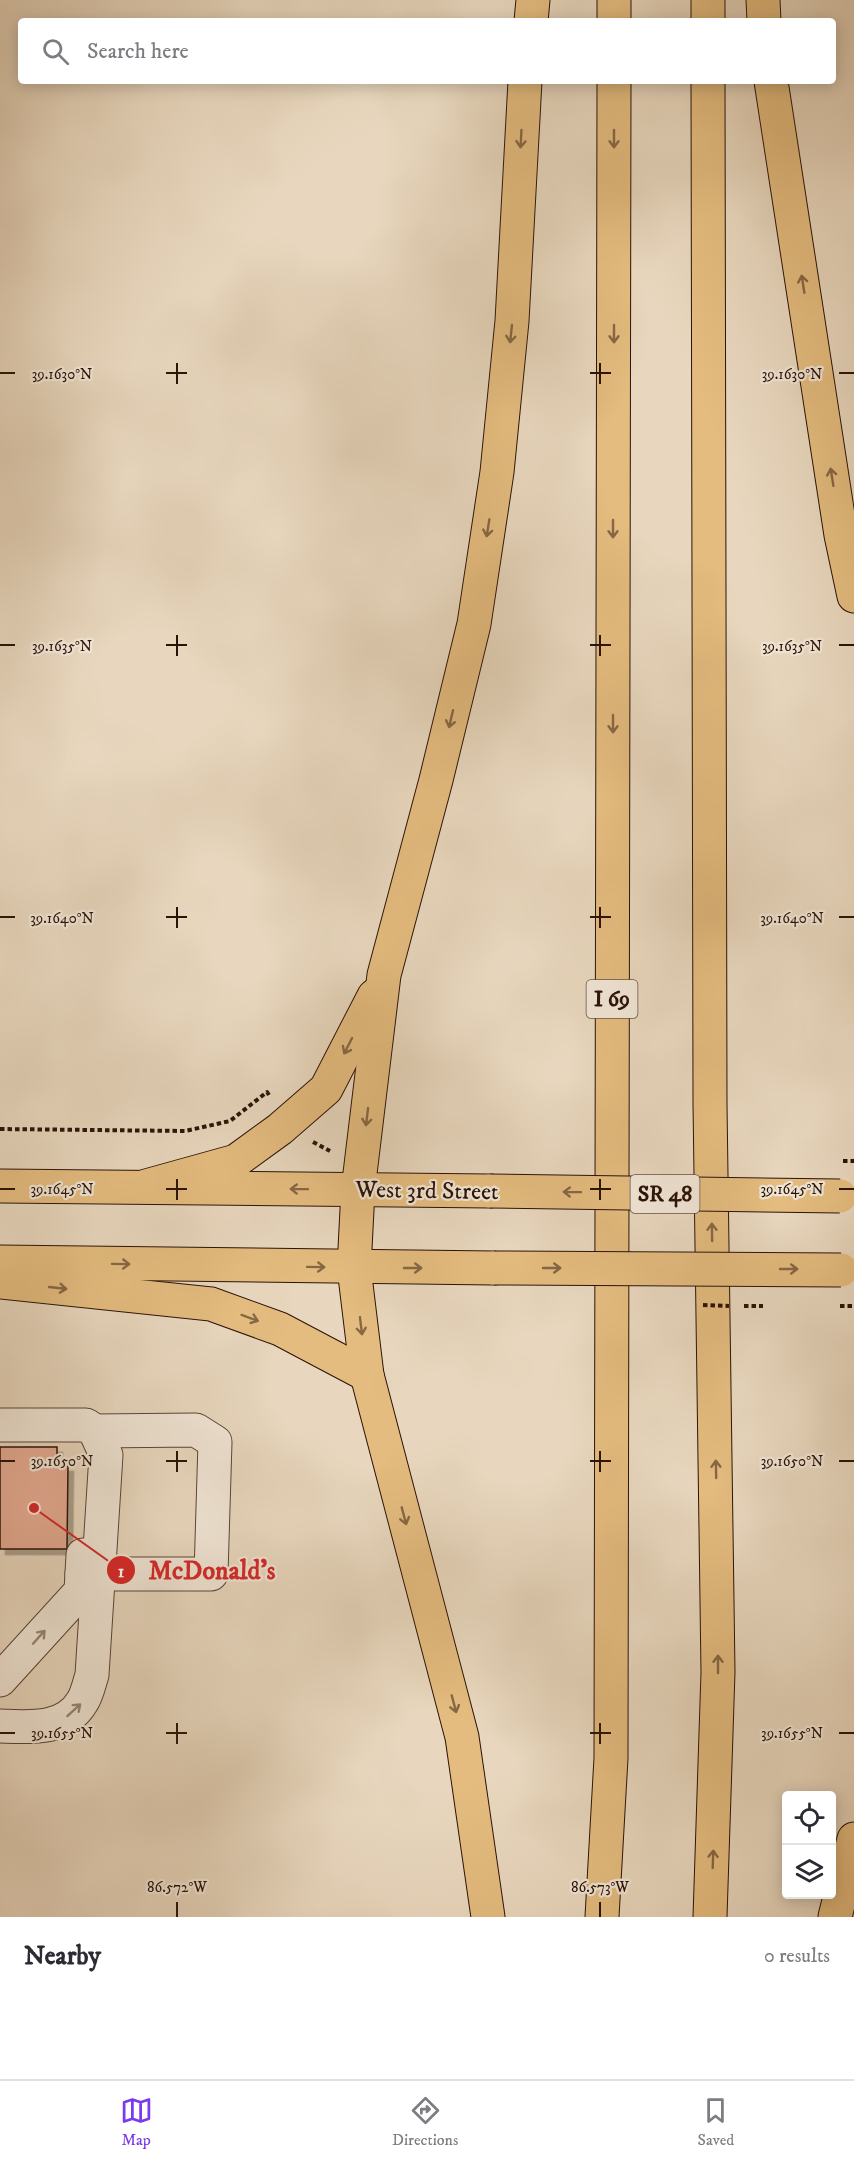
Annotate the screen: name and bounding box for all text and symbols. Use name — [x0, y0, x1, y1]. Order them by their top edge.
search box — [18, 18, 836, 84]
icon: search — [39, 35, 72, 68]
text: Search here — [87, 38, 189, 65]
one-way arrow — [515, 129, 526, 149]
one-way arrow — [608, 129, 620, 149]
one-way arrow — [797, 275, 808, 294]
one-way arrow — [505, 324, 516, 344]
one-way arrow — [608, 324, 619, 344]
text: 39.1630°N — [32, 365, 92, 384]
text: 39.1630°N — [762, 365, 822, 384]
one-way arrow — [826, 467, 837, 487]
one-way arrow — [483, 517, 494, 537]
one-way arrow — [607, 519, 619, 539]
text: 39.1635°N — [32, 637, 92, 656]
text: 39.1635°N — [762, 637, 822, 656]
one-way arrow — [445, 709, 456, 728]
one-way arrow — [607, 714, 619, 734]
text: 39.1640°N — [30, 909, 94, 928]
text: 39.1640°N — [760, 909, 824, 928]
road number: I 69 — [586, 980, 638, 1018]
one-way arrow — [342, 1037, 354, 1054]
one-way arrow — [361, 1106, 372, 1126]
street label: West 3rd Street — [354, 1175, 499, 1207]
road number: SR 48 — [630, 1175, 700, 1213]
text: 39.1645°N — [31, 1180, 94, 1199]
text: 39.1645°N — [761, 1180, 824, 1199]
one-way arrow — [290, 1183, 310, 1195]
one-way arrow — [562, 1187, 582, 1198]
one-way arrow — [706, 1222, 718, 1242]
one-way arrow — [111, 1258, 131, 1270]
one-way arrow — [306, 1261, 326, 1273]
one-way arrow — [402, 1262, 422, 1274]
one-way arrow — [542, 1262, 562, 1274]
one-way arrow — [779, 1264, 799, 1275]
one-way arrow — [48, 1283, 68, 1294]
one-way arrow — [240, 1313, 259, 1324]
one-way arrow — [356, 1315, 367, 1335]
text: 39.1650°N — [31, 1452, 93, 1471]
text: 39.1650°N — [761, 1452, 823, 1471]
one-way arrow — [710, 1459, 721, 1479]
one-way arrow — [399, 1506, 410, 1525]
callout: McDonald's — [106, 1548, 287, 1592]
text: McDonald's — [149, 1555, 276, 1588]
text: 1 — [118, 1561, 125, 1583]
one-way arrow — [32, 1630, 46, 1645]
one-way arrow — [712, 1654, 724, 1674]
one-way arrow — [448, 1694, 460, 1713]
one-way arrow — [67, 1703, 82, 1717]
text: 39.1655°N — [31, 1724, 93, 1743]
text: 39.1655°N — [761, 1724, 823, 1743]
map controls — [782, 1791, 836, 1899]
button: locate — [782, 1791, 836, 1845]
button: layers — [782, 1845, 836, 1899]
one-way arrow — [707, 1849, 718, 1869]
text: 86.572°W — [147, 1878, 207, 1897]
text: 86.573°W — [571, 1878, 629, 1897]
text: Nearby — [24, 1940, 101, 1973]
text: 0 results — [764, 1944, 830, 1969]
tab: Map — [120, 2094, 153, 2150]
tab: Directions — [392, 2094, 458, 2150]
tab: Saved — [698, 2094, 734, 2150]

